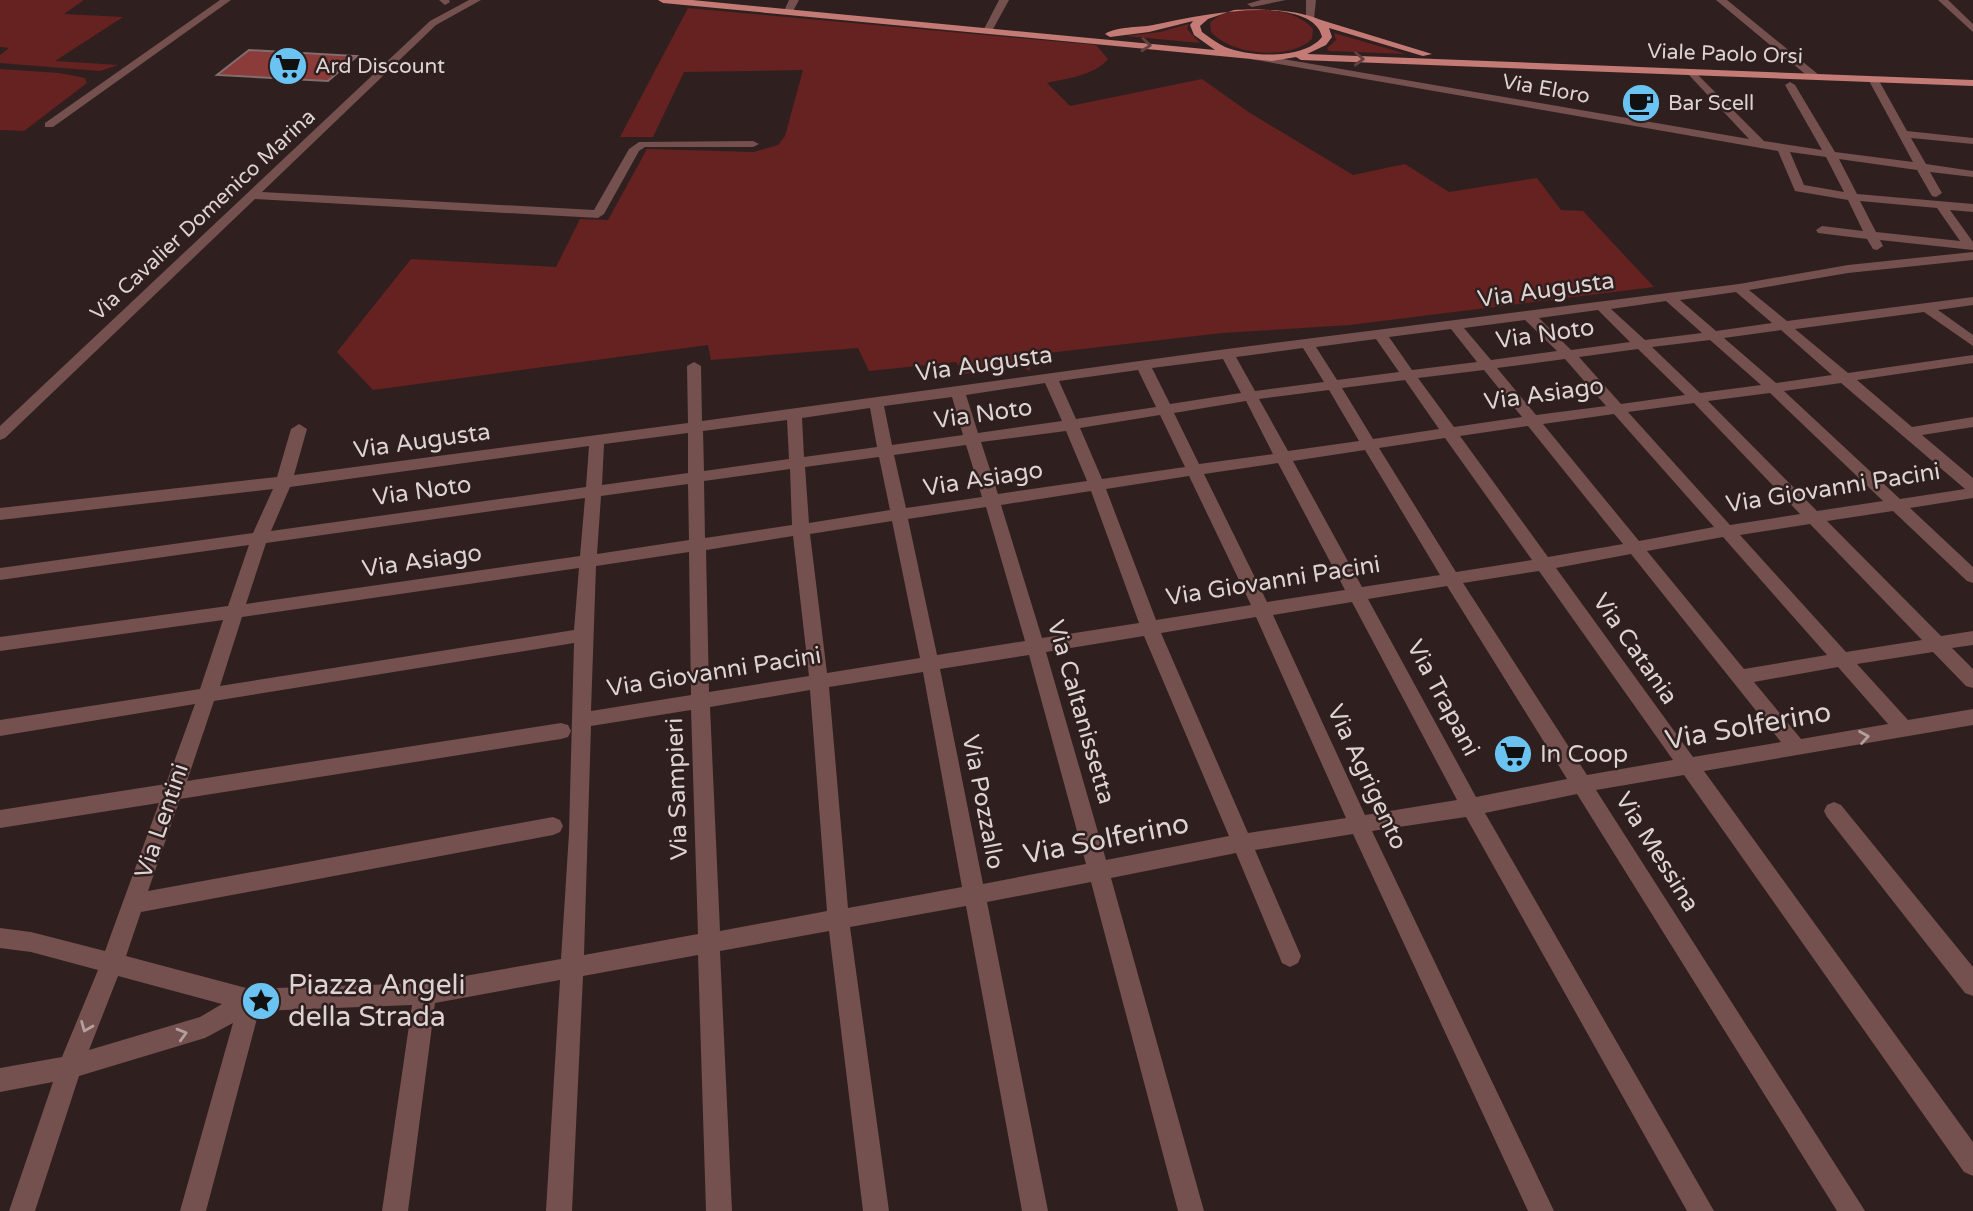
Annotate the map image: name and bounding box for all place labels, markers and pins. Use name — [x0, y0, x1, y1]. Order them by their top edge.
supermarket icon: Ard Discount — [267, 45, 309, 87]
place label: Ard Discount — [315, 54, 445, 79]
cafe icon: Bar Scell — [1620, 82, 1662, 124]
place label: Bar Scell — [1668, 91, 1754, 116]
supermarket icon: In Coop — [1492, 733, 1534, 775]
place label: In Coop — [1540, 740, 1628, 769]
place label: Piazza Angeli della Strada — [288, 968, 465, 1034]
place icon: Piazza Angeli della Strada — [240, 980, 282, 1022]

